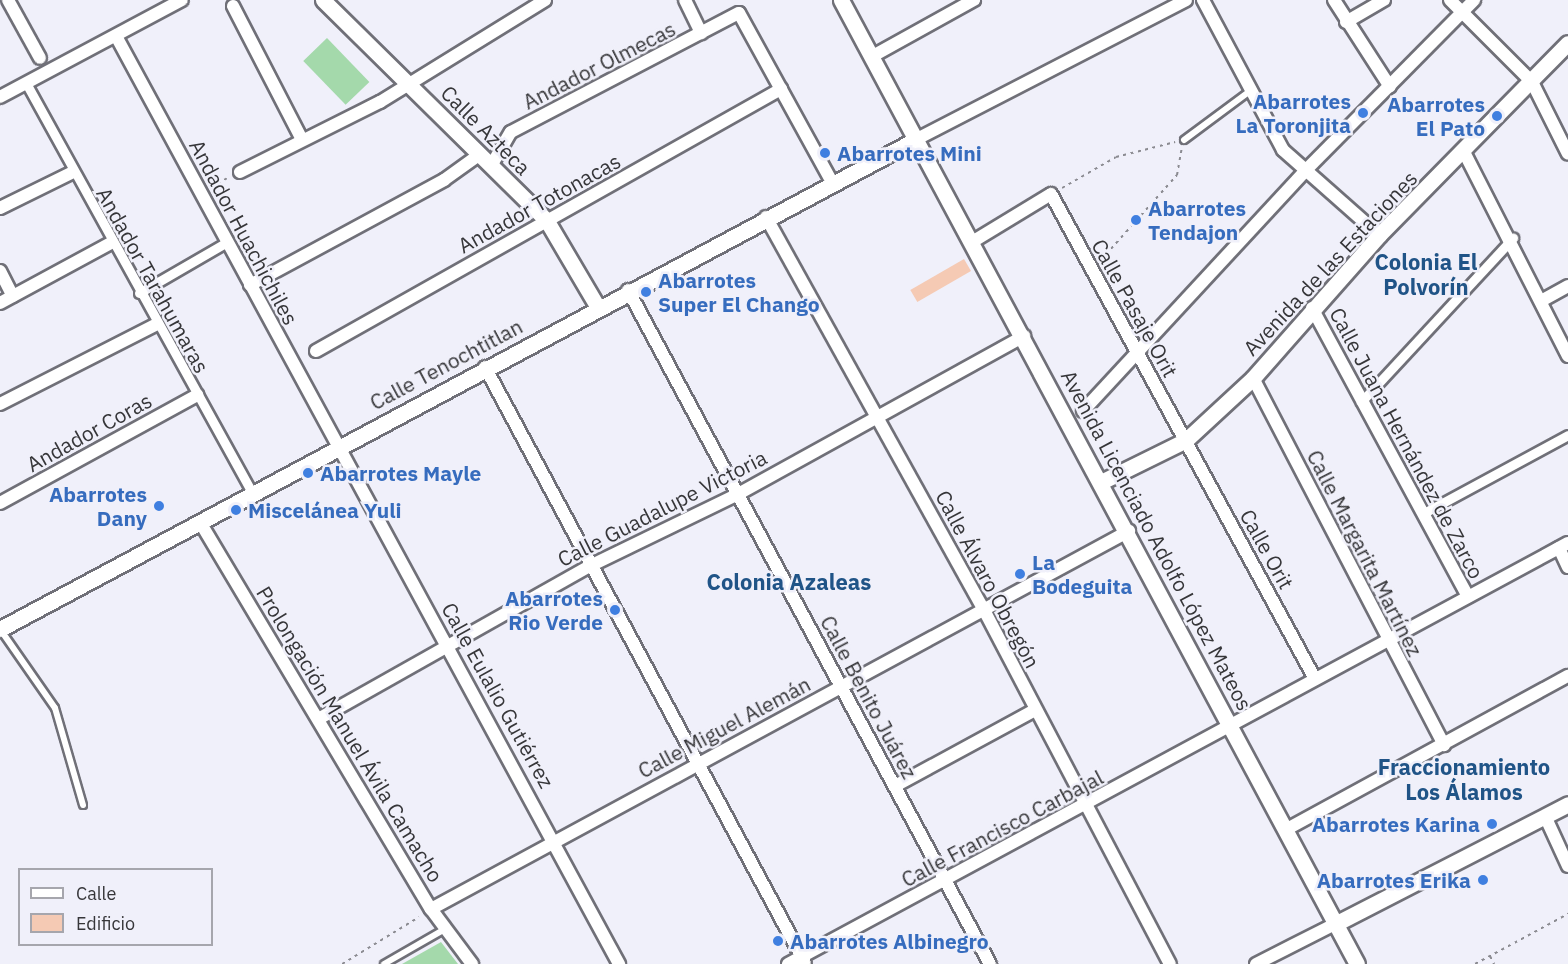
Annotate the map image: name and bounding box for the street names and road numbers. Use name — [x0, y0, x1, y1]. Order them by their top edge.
street label: Andador Olmecas — [519, 16, 679, 114]
street label: Calle Azteca — [436, 80, 536, 180]
street label: Andador Huachichiles — [184, 135, 304, 329]
street label: Andador Totonacas — [453, 148, 625, 258]
street label: Avenida de las Estaciones — [1238, 165, 1422, 361]
street label: Andador Tarahumaras — [91, 183, 215, 377]
street label: Calle Pasaje Orit — [1087, 234, 1183, 382]
street label: Calle Juana Hernández de Zarco — [1325, 303, 1489, 583]
street label: Calle Tenochtitlan — [365, 313, 527, 415]
street label: Avenida Licenciado Adolfo López Mateos — [1056, 366, 1258, 714]
street label: Andador Coras — [22, 387, 156, 477]
street label: Calle Guadalupe Victoria — [553, 444, 771, 572]
street label: Calle Margarita Martínez — [1302, 446, 1428, 660]
street label: Calle Álvaro Obregón — [931, 486, 1045, 672]
street label: Calle Orit — [1235, 505, 1299, 593]
street label: Prolongación Manuel Ávila Camacho — [251, 581, 449, 887]
street label: Calle Eulalio Gutiérrez — [437, 598, 559, 792]
street label: Calle Benito Juárez — [815, 611, 923, 783]
street label: Calle Miguel Alemán — [633, 671, 815, 783]
street label: Calle Francisco Carbajal — [897, 764, 1107, 892]

